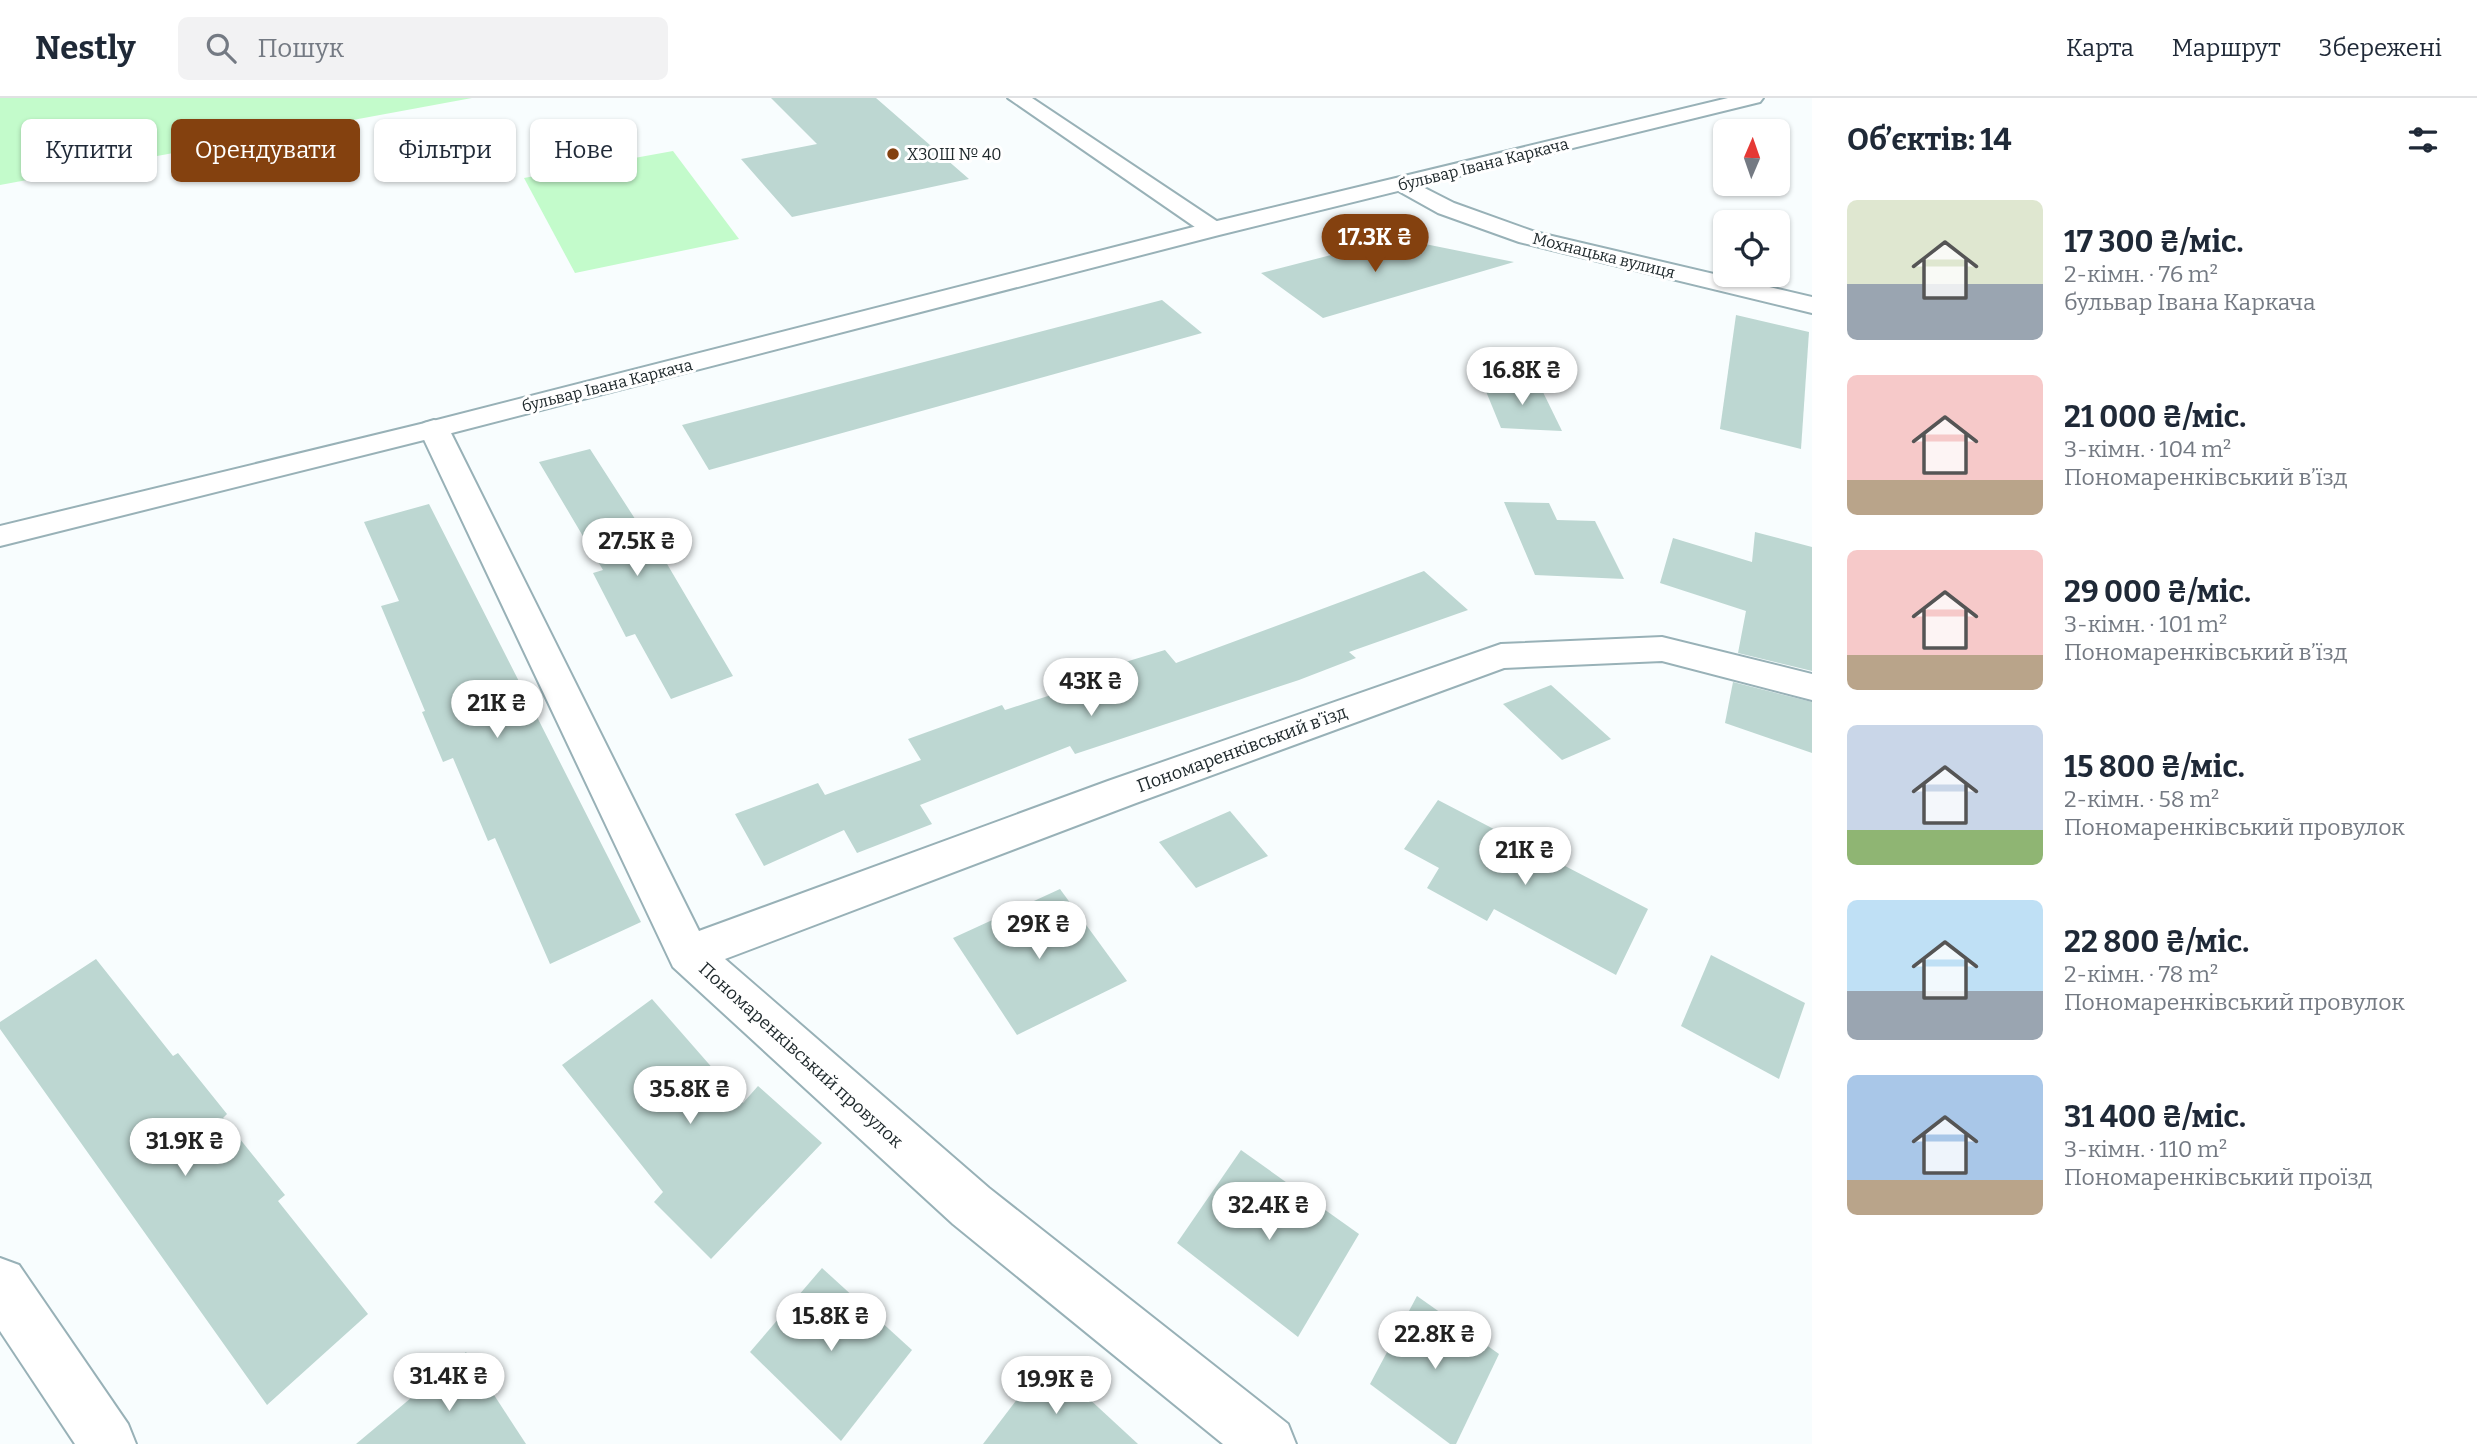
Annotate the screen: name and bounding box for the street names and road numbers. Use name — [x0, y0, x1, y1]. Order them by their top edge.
street label: бульвар Івана Каркача — [1396, 134, 1571, 195]
street label: Мохнацька вулиця — [1531, 229, 1677, 282]
street label: бульвар Івана Каркача — [520, 355, 695, 416]
street label: Пономаренківський в’їзд — [1134, 701, 1350, 797]
street label: Пономаренківський провулок — [695, 958, 908, 1153]

